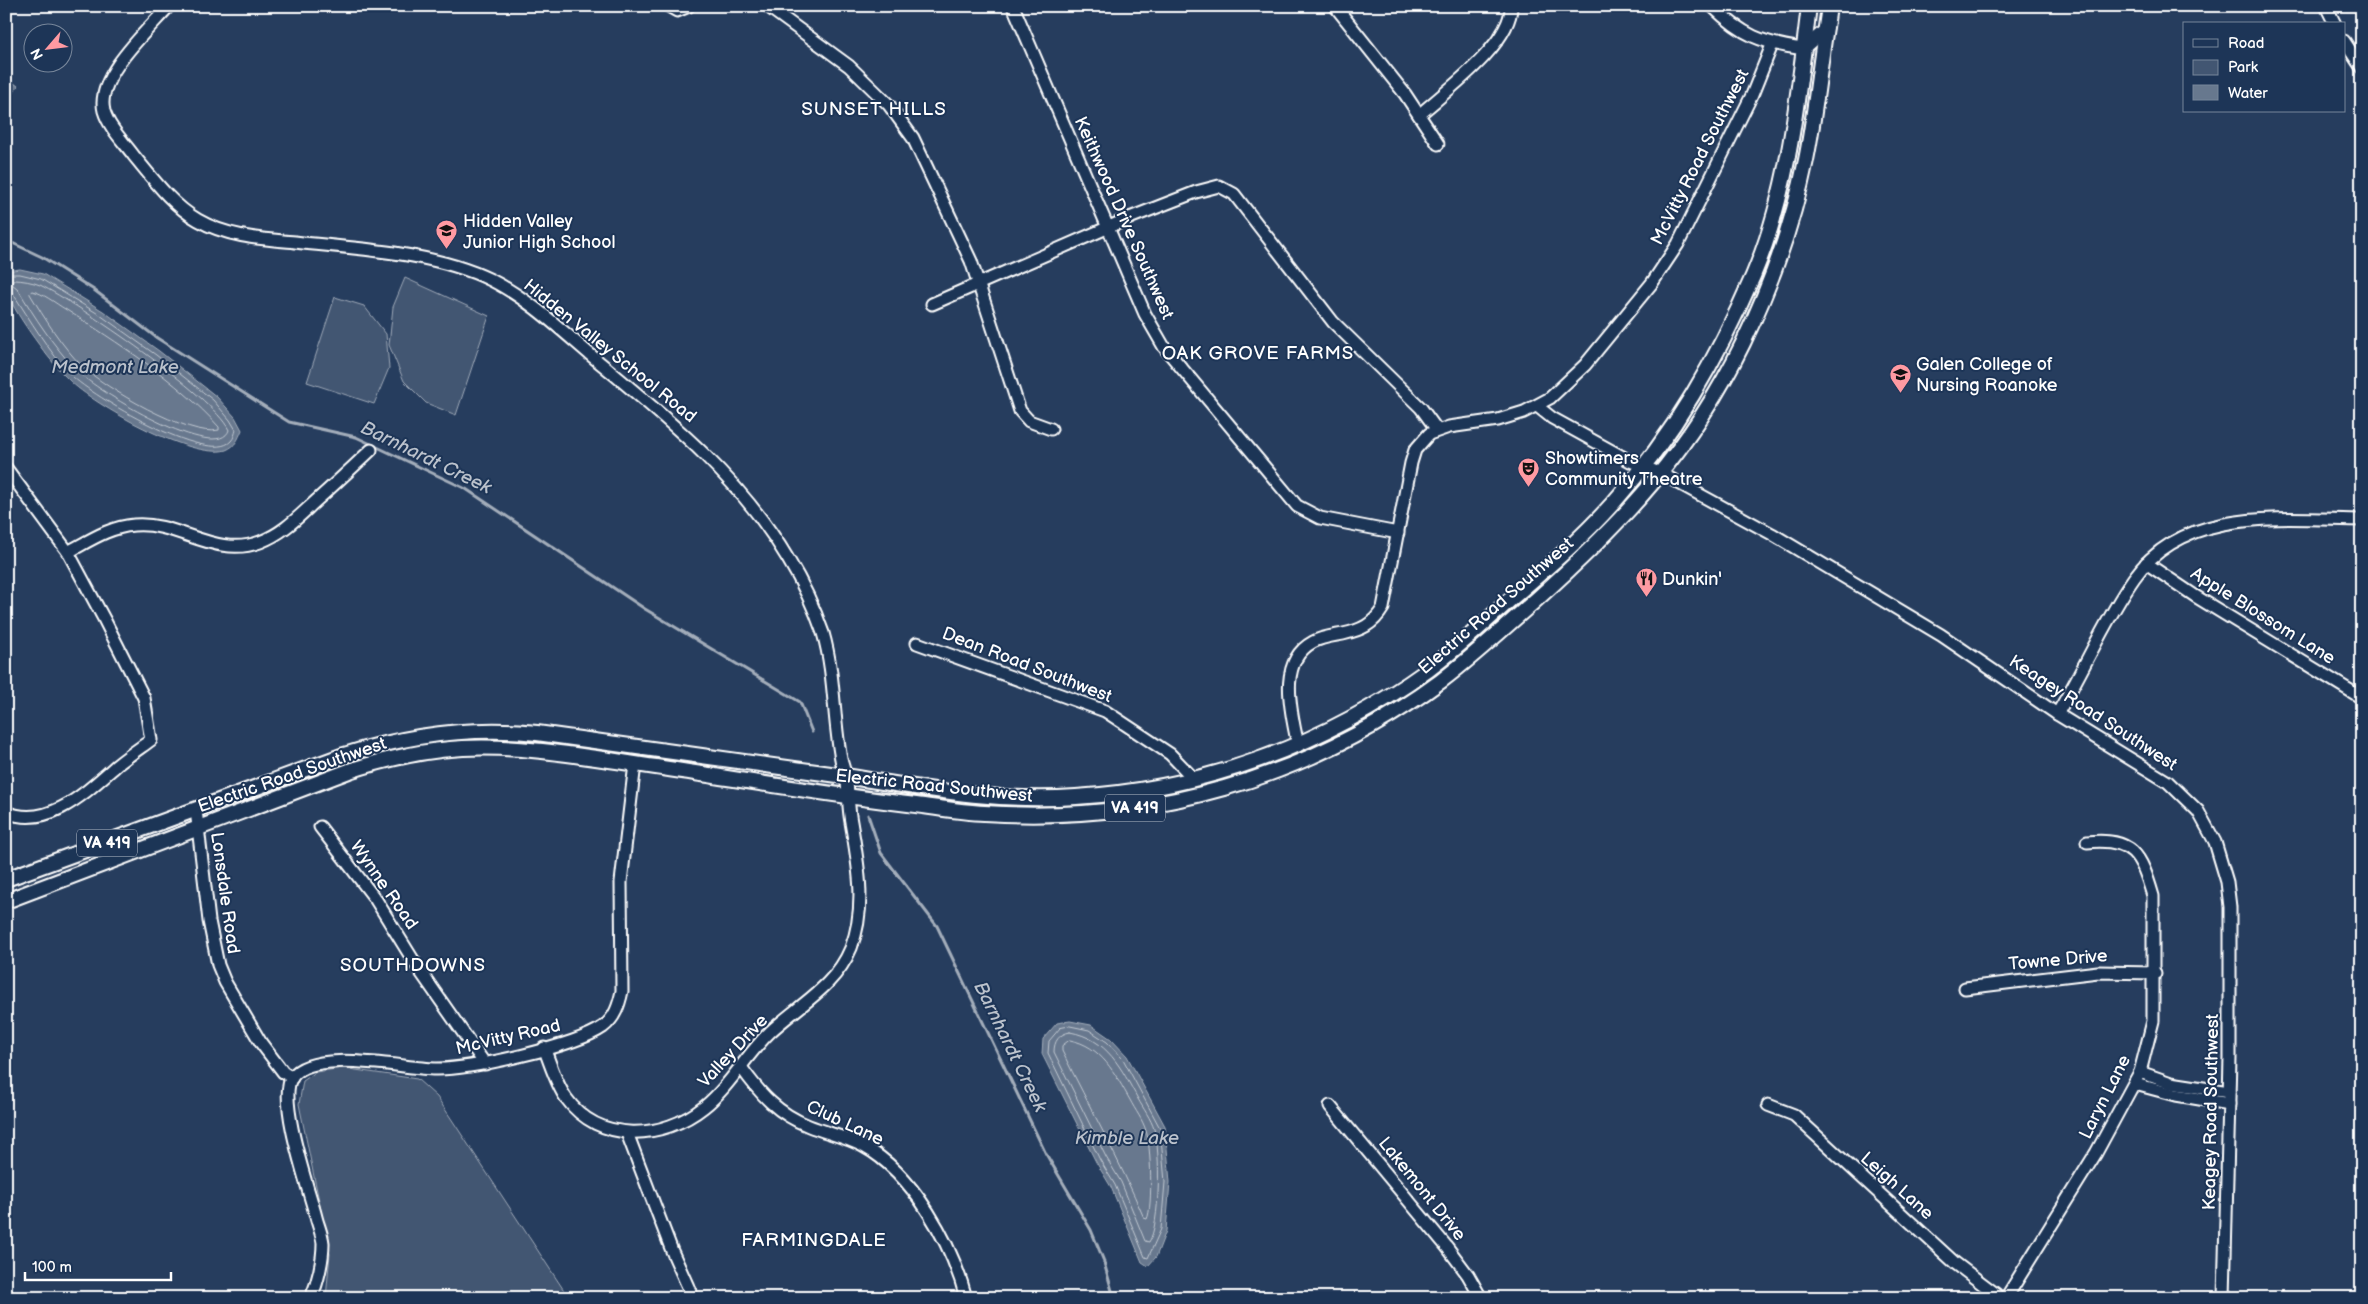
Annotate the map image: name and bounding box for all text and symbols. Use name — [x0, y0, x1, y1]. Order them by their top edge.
north arrow — [22, 22, 72, 72]
legend — [2183, 22, 2346, 112]
text: Road — [2228, 34, 2264, 53]
text: N — [27, 45, 47, 63]
text: Park — [2228, 58, 2259, 77]
street label: McVitty Road Southwest — [1646, 65, 1754, 249]
text: Water — [2228, 84, 2268, 103]
district label: SUNSET HILLS — [801, 98, 947, 121]
street label: Keithwood Drive Southwest — [1070, 114, 1178, 323]
place label: Hidden Valley Junior High School — [463, 211, 615, 253]
school or university icon: Hidden Valley Junior High School — [435, 219, 459, 250]
street label: Hidden Valley School Road — [519, 275, 701, 427]
district label: OAK GROVE FARMS — [1162, 342, 1354, 365]
place label: Galen College of Nursing Roanoke — [1916, 354, 2058, 396]
water label: Medmont Lake — [51, 356, 179, 379]
school or university icon: Galen College of Nursing Roanoke — [1888, 362, 1912, 393]
water label: Barnhardt Creek — [357, 416, 496, 500]
place label: Showtimers Community Theatre — [1545, 448, 1703, 490]
theatre icon: Showtimers Community Theatre — [1517, 456, 1541, 487]
street label: Electric Road Southwest — [1414, 533, 1578, 679]
street label: Apple Blossom Lane — [2187, 563, 2339, 669]
restaurant icon: Dunkin' — [1634, 567, 1658, 598]
place label: Dunkin' — [1662, 569, 1722, 590]
street label: Dean Road Southwest — [939, 623, 1115, 707]
street label: Keagey Road Southwest — [2005, 651, 2181, 776]
street label: Electric Road Southwest — [195, 733, 389, 817]
street label: Electric Road Southwest — [834, 765, 1034, 807]
road number: VA 419 — [1105, 794, 1165, 821]
road number: VA 419 — [77, 830, 137, 856]
street label: Lonsdale Road — [206, 831, 244, 955]
street label: Wynne Road — [346, 836, 422, 934]
street label: Towne Drive — [2008, 945, 2109, 975]
district label: SOUTHDOWNS — [340, 954, 486, 977]
water label: Barnhardt Creek — [968, 978, 1052, 1117]
street label: Valley Drive — [694, 1010, 772, 1092]
street label: Keagey Road Southwest — [2199, 1013, 2223, 1210]
street label: McVitty Road — [454, 1015, 562, 1059]
street label: Laryn Lane — [2075, 1051, 2135, 1142]
street label: Club Lane — [803, 1096, 887, 1150]
water label: Kimble Lake — [1075, 1127, 1179, 1150]
street label: Lakemont Drive — [1374, 1133, 1470, 1245]
street label: Leigh Lane — [1856, 1148, 1938, 1224]
district label: FARMINGDALE — [741, 1229, 887, 1252]
scale bar — [25, 1249, 171, 1281]
text: 100 m — [32, 1258, 72, 1277]

